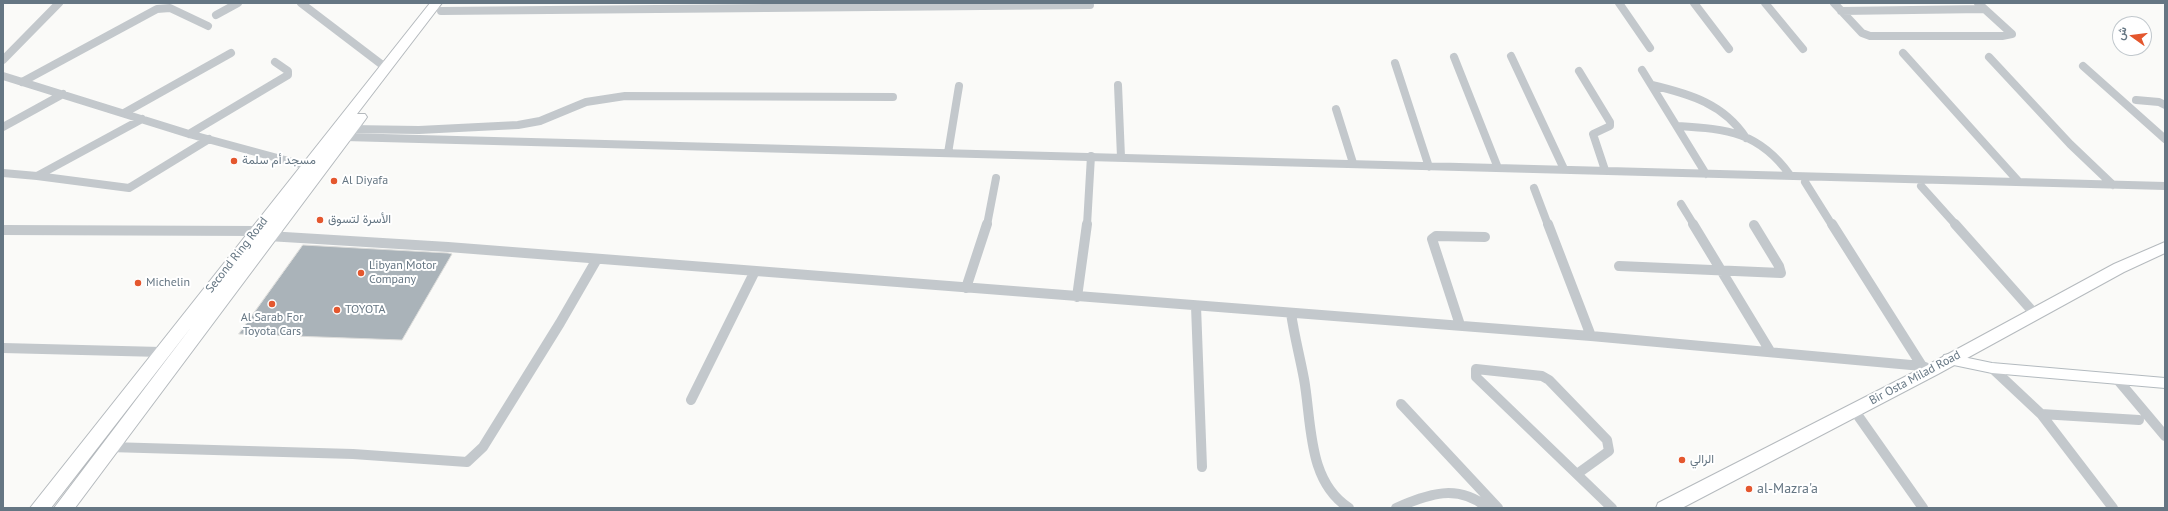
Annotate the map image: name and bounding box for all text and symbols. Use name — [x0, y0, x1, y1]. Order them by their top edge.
north arrow — [2112, 16, 2152, 56]
text: ش — [2113, 25, 2130, 41]
place label: مسجد أم سلمة — [242, 154, 316, 168]
marker: مسجد أم سلمة — [229, 156, 239, 166]
place label: Al Diyafa — [342, 174, 388, 188]
marker: Al Diyafa — [329, 176, 339, 186]
place label: الأسرة لتسوق — [328, 213, 391, 227]
street label: Second Ring Road — [203, 214, 271, 296]
marker: الأسرة لتسوق — [315, 215, 325, 225]
place label: Libyan Motor Company — [369, 259, 436, 287]
marker: Libyan Motor Company — [356, 268, 366, 278]
place label: Michelin — [146, 276, 190, 290]
marker: Michelin — [133, 278, 143, 288]
marker: Al Sarab For Toyota Cars — [267, 299, 277, 309]
place label: TOYOTA — [345, 303, 386, 317]
marker: TOYOTA — [332, 305, 342, 315]
place label: Al Sarab For Toyota Cars — [241, 311, 303, 339]
street label: Bir Osta Milad Road — [1867, 348, 1963, 408]
place label: الرالي — [1690, 453, 1714, 467]
marker: الرالي — [1677, 455, 1687, 465]
place label: al-Mazra'a — [1757, 481, 1818, 497]
marker: al-Mazra'a — [1744, 484, 1754, 494]

